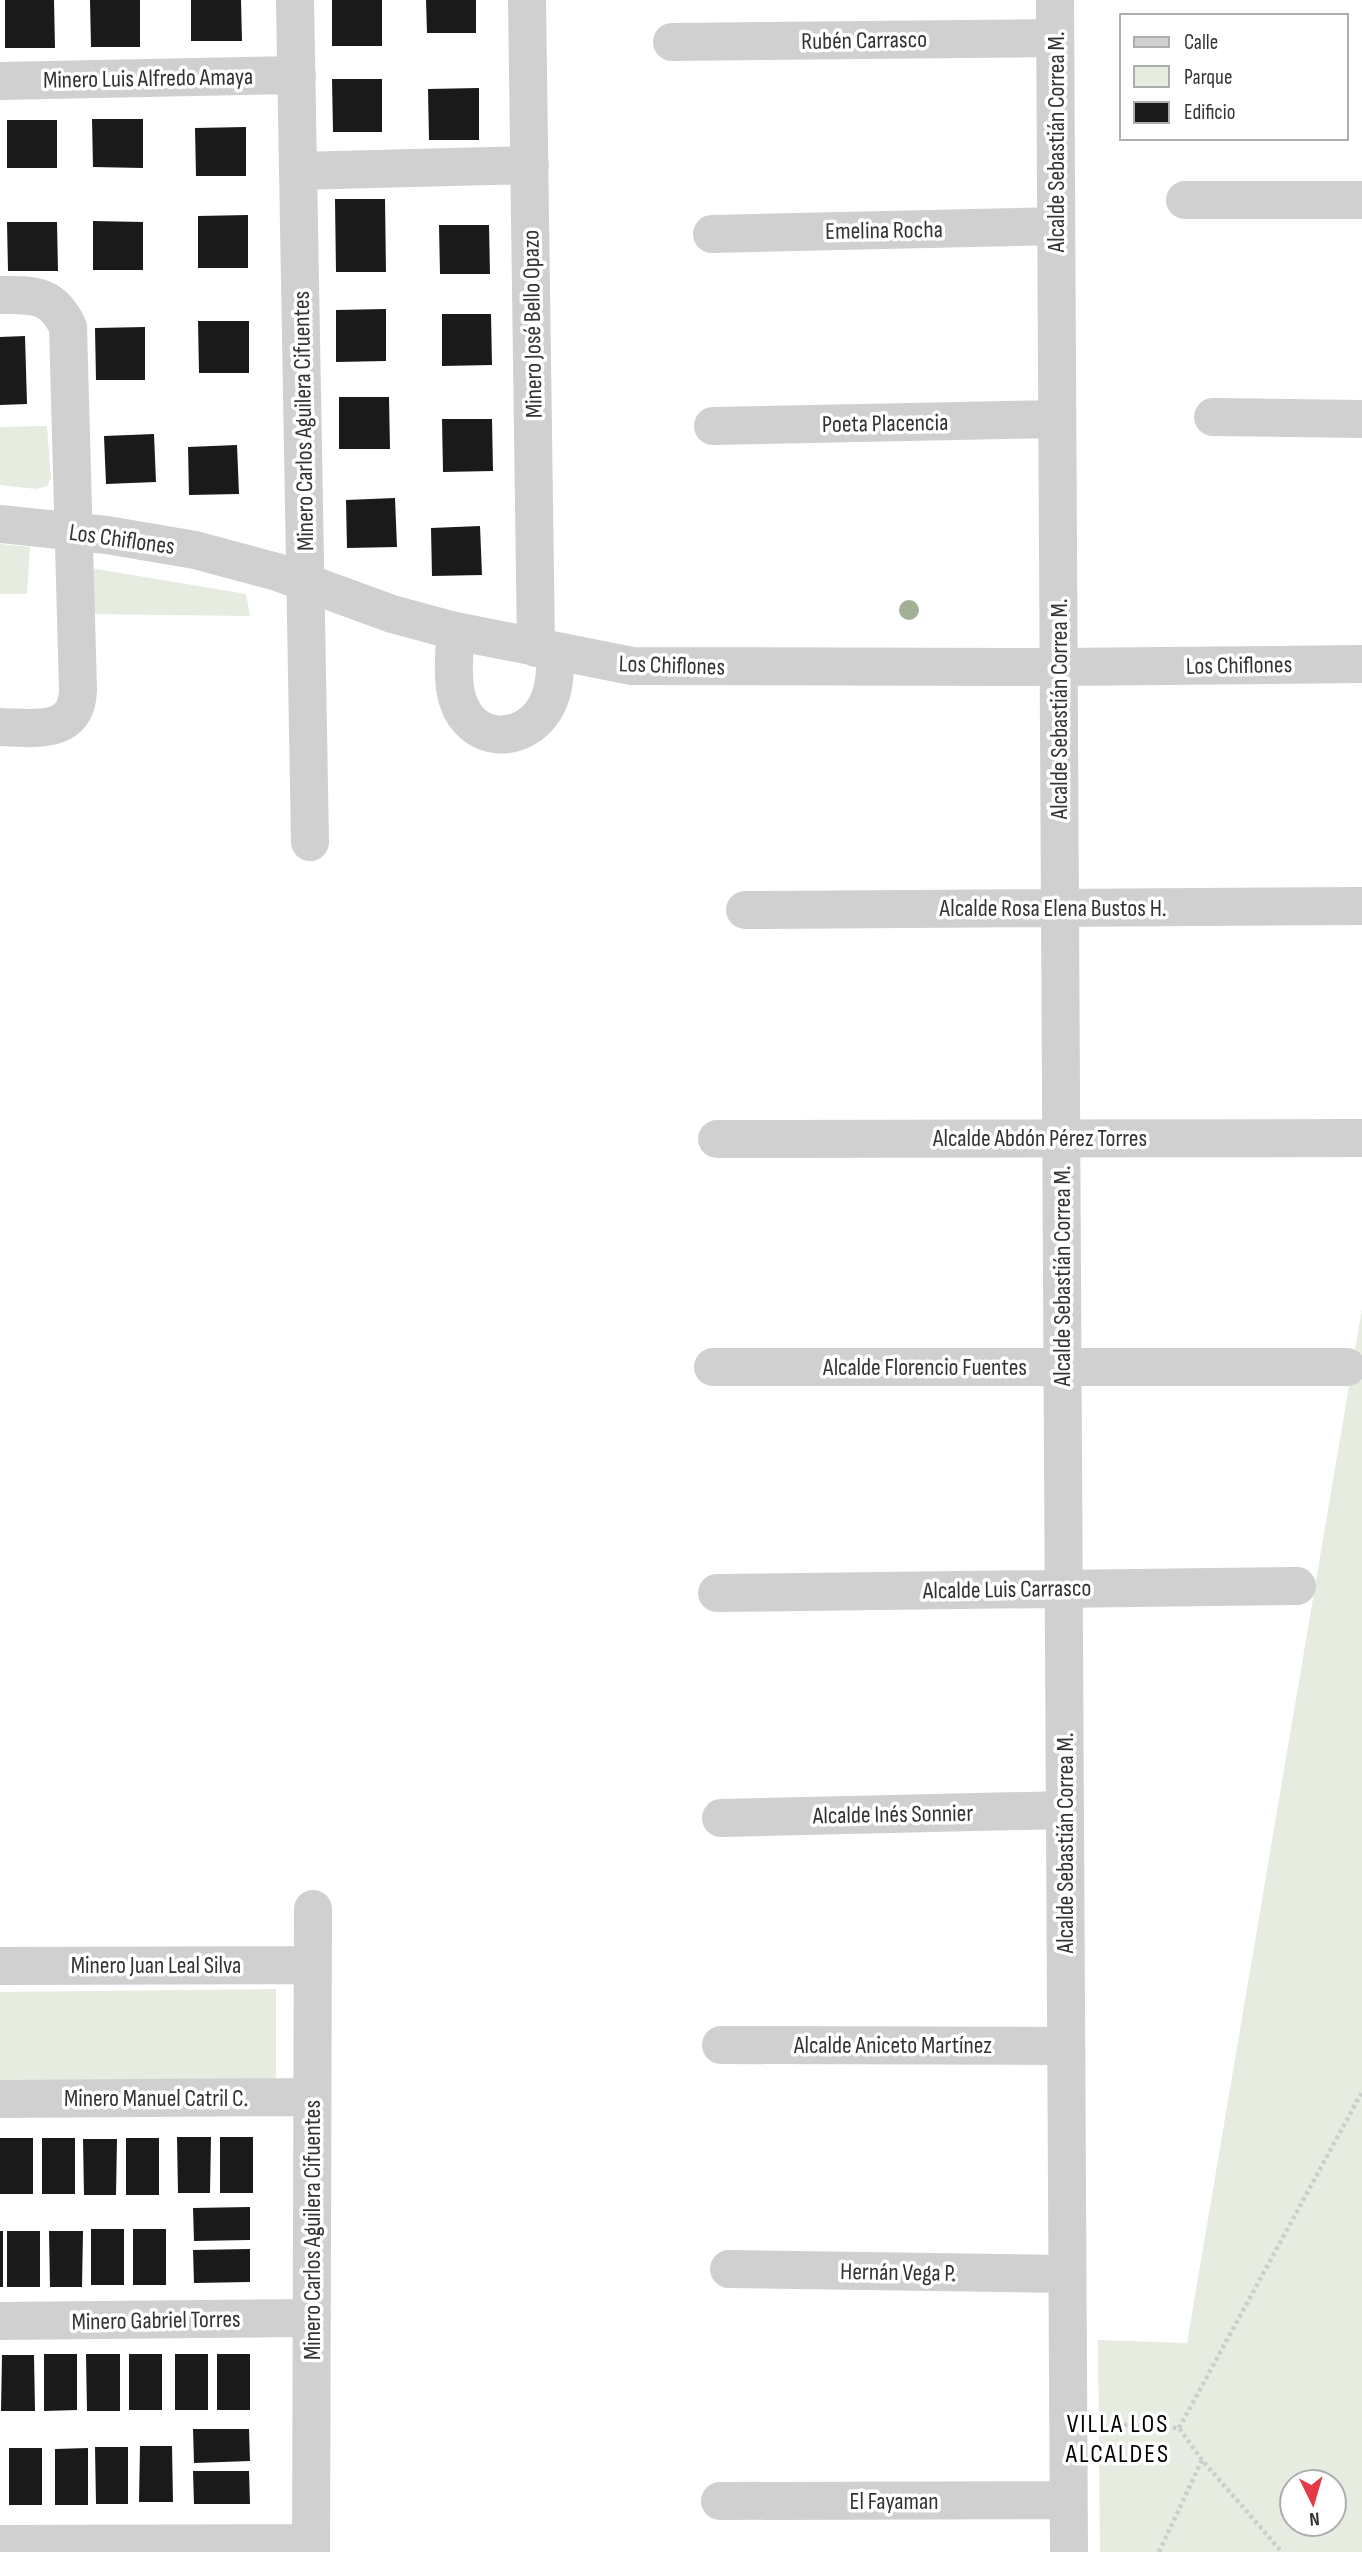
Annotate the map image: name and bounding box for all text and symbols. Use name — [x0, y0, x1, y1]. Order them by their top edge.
legend — [1120, 14, 1348, 140]
street label: Rubén Carrasco — [801, 25, 927, 56]
text: Calle — [1184, 30, 1218, 55]
street label: Alcalde Sebastián Correa M. — [1042, 32, 1071, 253]
street label: Minero Luis Alfredo Amaya — [43, 62, 253, 95]
text: Parque — [1184, 65, 1232, 90]
text: Edificio — [1184, 100, 1235, 125]
street label: Emelina Rocha — [825, 215, 943, 246]
street label: Minero José Bello Opazo — [516, 230, 549, 418]
street label: Minero Carlos Aguilera Cifuentes — [287, 291, 320, 551]
street label: Poeta Placencia — [822, 408, 948, 439]
street label: Los Chiflones — [67, 518, 177, 561]
street label: Alcalde Sebastián Correa M. — [1045, 599, 1074, 820]
street label: Los Chiflones — [618, 649, 726, 682]
street label: Los Chiflones — [1186, 650, 1292, 681]
street label: Alcalde Rosa Elena Bustos H. — [939, 894, 1166, 923]
street label: Alcalde Abdón Pérez Torres — [932, 1124, 1147, 1153]
street label: Alcalde Sebastián Correa M. — [1048, 1166, 1077, 1387]
street label: Alcalde Florencio Fuentes — [822, 1353, 1027, 1382]
street label: Alcalde Luis Carrasco — [922, 1574, 1092, 1605]
street label: Alcalde Sebastián Correa M. — [1051, 1733, 1080, 1954]
street label: Alcalde Inés Sonnier — [812, 1799, 974, 1830]
street label: Minero Juan Leal Silva — [71, 1951, 241, 1980]
street label: Alcalde Aniceto Martínez — [793, 2031, 992, 2060]
street label: Minero Manuel Catril C. — [64, 2084, 248, 2113]
street label: Minero Carlos Aguilera Cifuentes — [298, 2100, 327, 2360]
street label: Hernán Vega P. — [840, 2257, 956, 2288]
street label: Minero Gabriel Torres — [71, 2305, 241, 2336]
district label: VILLA LOS ALCALDES — [1065, 2409, 1170, 2470]
north arrow — [1278, 2468, 1348, 2538]
street label: El Fayaman — [850, 2487, 938, 2516]
text: N — [1308, 2507, 1320, 2530]

